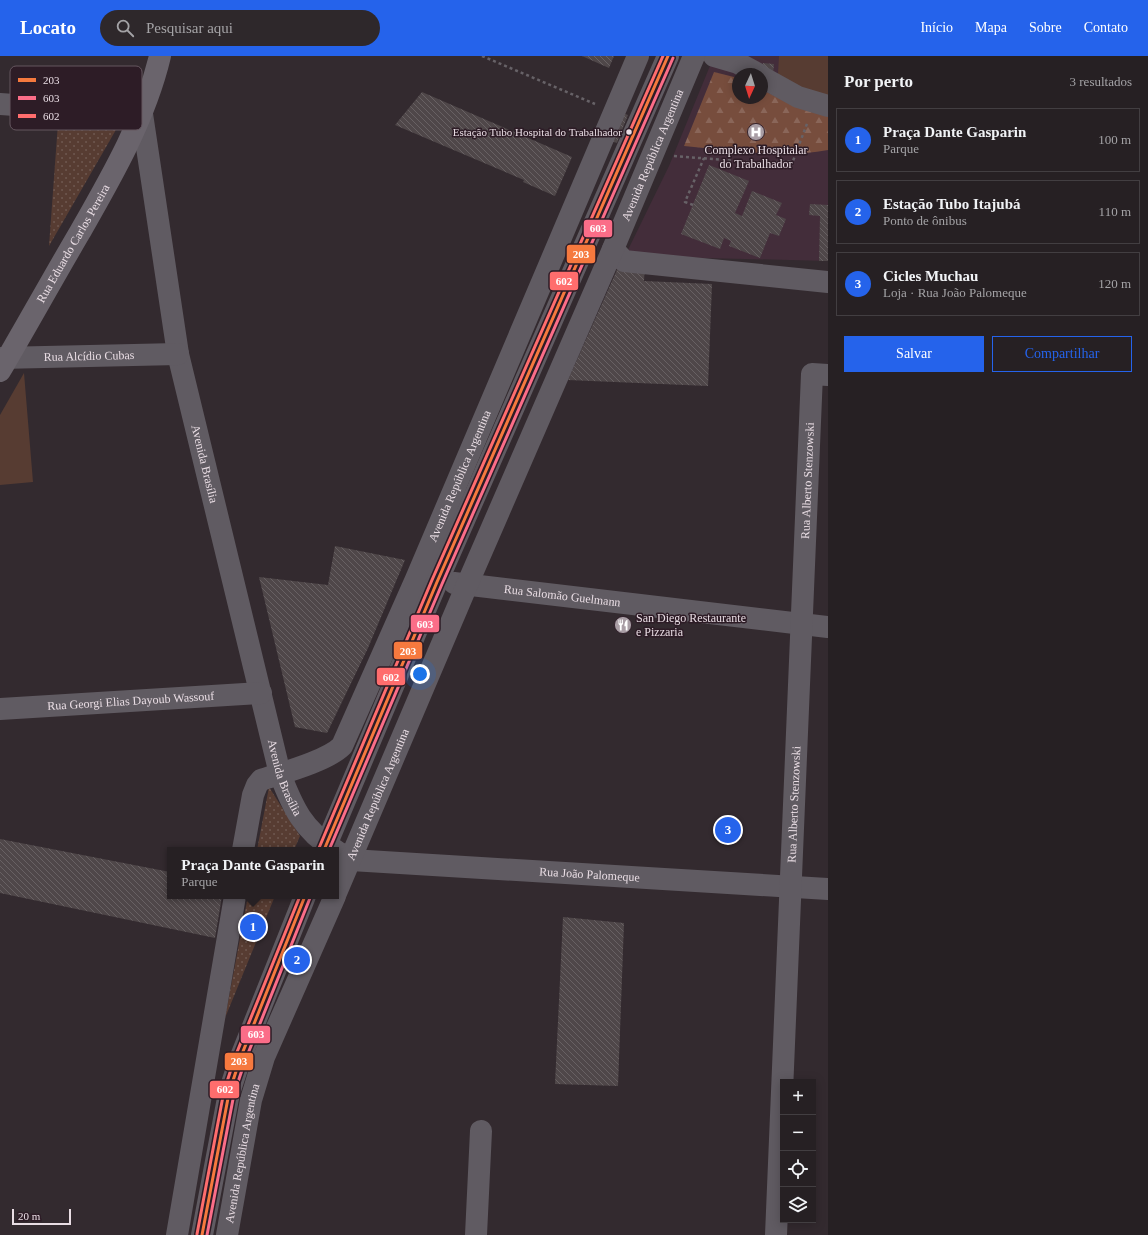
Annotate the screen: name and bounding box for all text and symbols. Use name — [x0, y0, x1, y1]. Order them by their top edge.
search box — [100, 10, 380, 46]
text: Locato — [20, 17, 76, 38]
icon: search — [114, 17, 136, 39]
text: Pesquisar aqui — [146, 20, 233, 36]
text: Início — [920, 20, 953, 35]
text: Mapa — [975, 20, 1007, 35]
text: Sobre — [1029, 20, 1062, 35]
text: Contato — [1084, 20, 1128, 35]
legend — [10, 66, 142, 130]
north arrow — [732, 68, 768, 104]
text: Por perto — [844, 72, 913, 91]
text: 203 — [43, 74, 60, 86]
text: 3 resultados — [1070, 74, 1132, 89]
street label: Avenida República Argentina — [619, 86, 687, 223]
text: 603 — [43, 92, 60, 104]
text: 602 — [43, 110, 60, 122]
hospital icon: Complexo Hospitalar do Trabalhador — [746, 122, 766, 142]
text: Praça Dante Gasparin — [883, 124, 1026, 140]
place label: Estação Tubo Hospital do Trabalhador — [453, 126, 622, 138]
marker: Estação Tubo Hospital do Trabalhador — [624, 127, 634, 137]
text: 1 — [855, 132, 861, 147]
text: 100 m — [1098, 132, 1131, 147]
text: Parque — [883, 141, 919, 156]
place label: Complexo Hospitalar do Trabalhador — [705, 143, 807, 171]
street label: Rua Eduardo Carlos Pereira — [34, 181, 113, 305]
text: Estação Tubo Itajubá — [883, 196, 1021, 212]
text: 2 — [855, 204, 861, 219]
text: 110 m — [1099, 204, 1131, 219]
text: Ponto de ônibus — [883, 213, 967, 228]
line badge: 603 — [583, 219, 613, 238]
text: 603 — [590, 222, 607, 234]
line badge: 203 — [566, 244, 596, 264]
text: 203 — [573, 248, 590, 260]
text: Cicles Muchau — [883, 268, 978, 284]
line badge: 602 — [549, 271, 579, 291]
text: 602 — [556, 275, 573, 287]
text: 3 — [855, 276, 861, 291]
text: 120 m — [1098, 276, 1131, 291]
text: Loja · Rua João Palomeque — [883, 285, 1027, 300]
button: Salvar — [844, 336, 984, 372]
button: Compartilhar — [992, 336, 1132, 372]
street label: Rua Alcídio Cubas — [43, 348, 135, 364]
street label: Avenida República Argentina — [426, 408, 494, 544]
street label: Rua Alberto Stenzowski — [798, 421, 817, 539]
street label: Avenida Brasília — [188, 423, 221, 505]
street label: Rua Salomão Guelmann — [503, 582, 621, 610]
place label: San Diego Restaurante e Pizzaria — [636, 611, 746, 639]
line badge: 603 — [410, 614, 440, 633]
restaurant icon: San Diego Restaurante e Pizzaria — [613, 615, 633, 635]
text: 603 — [417, 618, 434, 630]
line badge: 203 — [393, 641, 423, 660]
text: 203 — [400, 645, 417, 657]
your location — [410, 664, 430, 684]
line badge: 602 — [376, 667, 406, 686]
text: 602 — [383, 671, 400, 683]
street label: Rua Georgi Elias Dayoub Wassouf — [47, 689, 215, 713]
street label: Avenida República Argentina — [344, 726, 412, 862]
street label: Avenida Brasília — [265, 738, 305, 819]
street label: Rua Alberto Stenzowski — [785, 745, 803, 863]
pin: 3 — [715, 815, 741, 845]
popup — [167, 847, 339, 899]
text: Praça Dante Gasparin — [181, 857, 325, 873]
street label: Rua João Palomeque — [539, 864, 640, 885]
text: Parque — [181, 874, 217, 889]
pin: 1 — [240, 912, 266, 942]
pin: 2 — [284, 945, 310, 975]
line badge: 603 — [240, 1025, 271, 1044]
text: 603 — [248, 1028, 265, 1040]
line badge: 203 — [224, 1052, 254, 1071]
text: 203 — [231, 1055, 248, 1067]
map controls — [780, 1079, 816, 1223]
button: + — [780, 1079, 816, 1115]
line badge: 602 — [209, 1080, 240, 1099]
street label: Avenida República Argentina — [222, 1081, 263, 1224]
text: 602 — [217, 1083, 234, 1095]
button: − — [780, 1115, 816, 1151]
button: locate — [780, 1151, 816, 1187]
button: layers — [780, 1187, 816, 1223]
scale bar — [12, 1207, 71, 1226]
text: 20 m — [18, 1210, 40, 1222]

